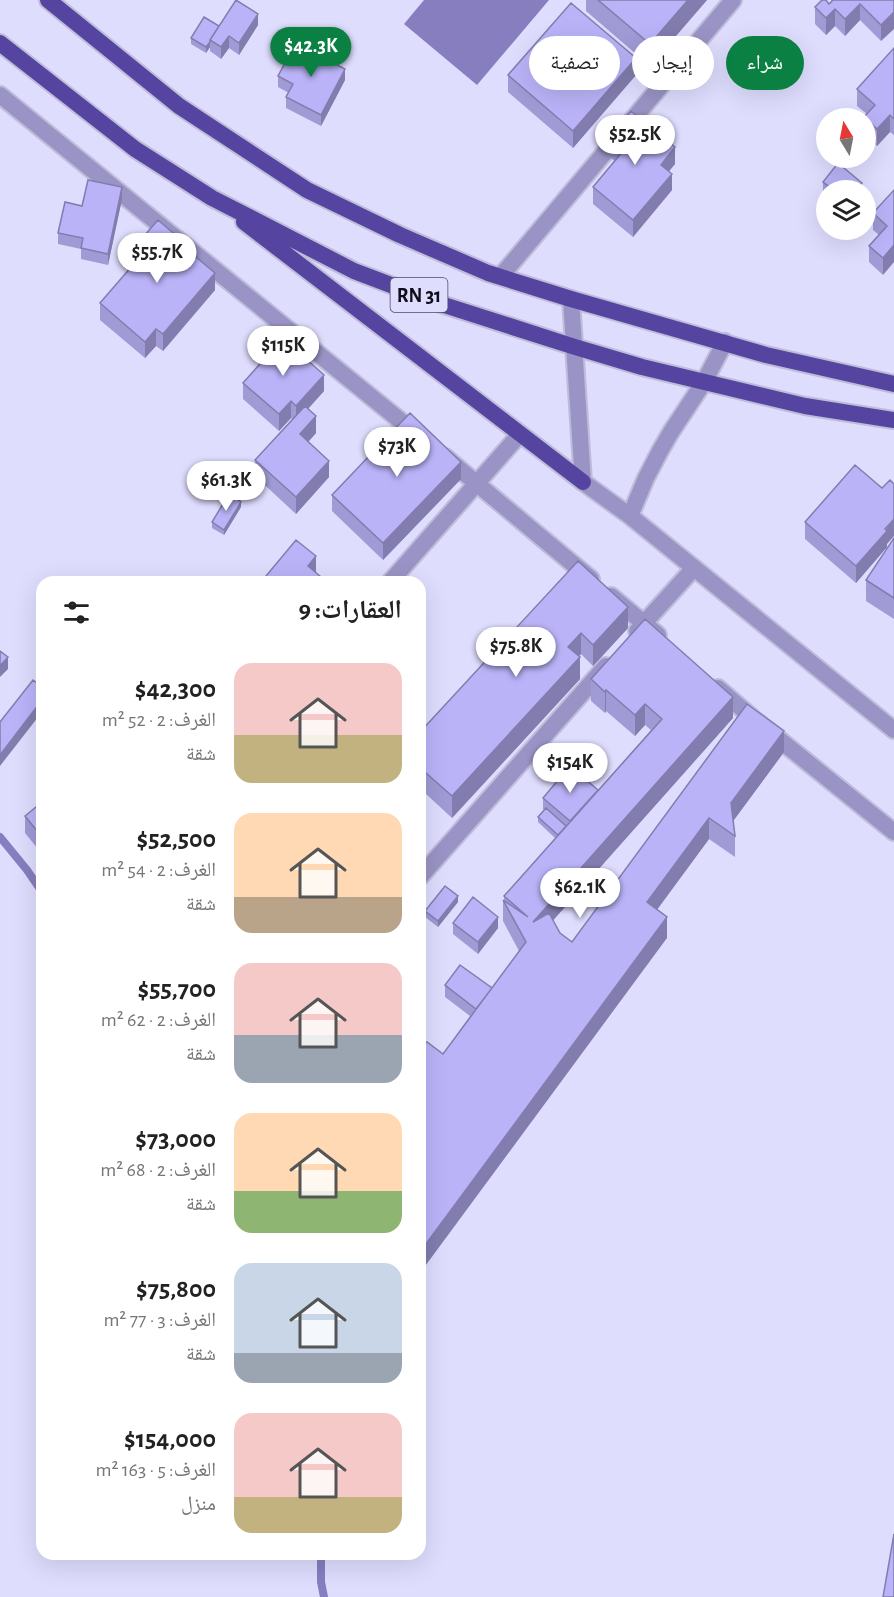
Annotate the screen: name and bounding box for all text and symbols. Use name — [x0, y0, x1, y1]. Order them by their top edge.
pin: $42.3K — [262, 27, 360, 78]
text: $42.3K — [284, 36, 338, 56]
chip: تصفية — [529, 36, 620, 90]
chip: إيجار — [632, 36, 714, 90]
chip: شراء — [726, 36, 804, 90]
north arrow — [816, 108, 876, 168]
map controls — [816, 108, 876, 240]
pin: $52.5K — [586, 115, 684, 166]
text: $52.5K — [609, 124, 661, 144]
button: layers — [816, 180, 876, 240]
pin: $55.7K — [108, 233, 206, 284]
text: $55.7K — [131, 242, 183, 262]
road number: RN 31 — [390, 278, 448, 312]
pin: $115K — [241, 326, 325, 377]
text: $115K — [261, 335, 305, 355]
pin: $73K — [361, 427, 433, 478]
text: $73K — [378, 436, 416, 456]
pin: $61.3K — [177, 461, 275, 512]
text: $61.3K — [201, 470, 251, 490]
icon: filters — [60, 596, 93, 629]
text: العقارات: 9 — [299, 597, 402, 623]
pin: $75.8K — [467, 627, 565, 678]
text: $75.8K — [490, 636, 542, 656]
text: $42,300 — [135, 676, 216, 702]
icon: home — [282, 687, 354, 759]
text: الغرف: 2 · 52 m² — [102, 710, 216, 730]
pin: $154K — [528, 743, 612, 794]
text: شقة — [186, 744, 216, 764]
text: $154K — [547, 752, 593, 772]
text: $52,500 — [137, 826, 216, 852]
icon: home — [282, 837, 354, 909]
text: الغرف: 2 · 54 m² — [101, 860, 216, 880]
pin: $62.1K — [531, 868, 629, 919]
text: $62.1K — [554, 877, 606, 897]
text: شقة — [186, 894, 216, 914]
text: $55,700 — [138, 976, 216, 1002]
icon: home — [282, 987, 354, 1059]
text: الغرف: 2 · 62 m² — [101, 1010, 216, 1030]
text: شقة — [186, 1044, 216, 1064]
text: $73,000 — [135, 1126, 216, 1152]
icon: home — [282, 1137, 354, 1209]
text: الغرف: 2 · 68 m² — [100, 1160, 216, 1180]
text: شقة — [186, 1194, 216, 1214]
text: $75,800 — [136, 1276, 216, 1302]
icon: home — [282, 1287, 354, 1359]
text: الغرف: 3 · 77 m² — [103, 1310, 216, 1330]
text: شقة — [186, 1344, 216, 1364]
text: $154,000 — [124, 1426, 216, 1452]
icon: home — [282, 1437, 354, 1509]
text: الغرف: 5 · 163 m² — [95, 1460, 216, 1480]
text: منزل — [181, 1494, 216, 1514]

